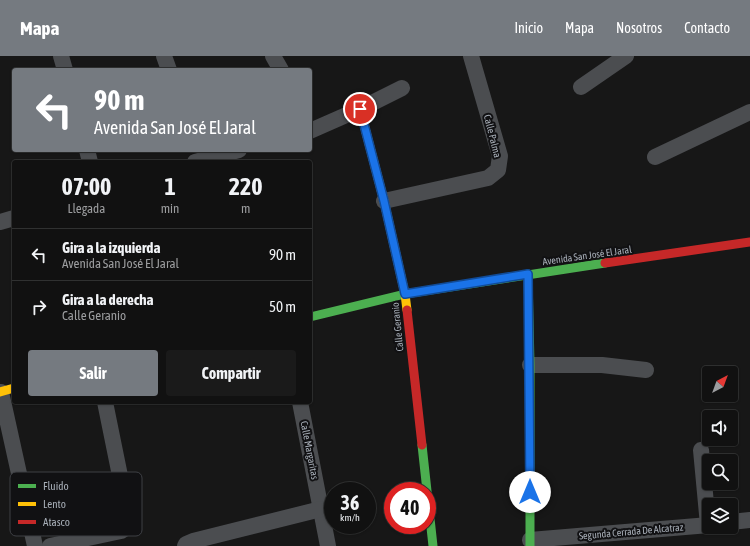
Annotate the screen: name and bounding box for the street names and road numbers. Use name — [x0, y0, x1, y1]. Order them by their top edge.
street label: Calle Palma — [482, 113, 503, 159]
street label: Avenida San José El Jaral — [542, 244, 633, 267]
street label: Calle Geranio — [389, 302, 406, 352]
street label: Calle Margaritas — [298, 420, 321, 481]
street label: Segunda Cerrada De Alcatraz — [578, 521, 684, 542]

